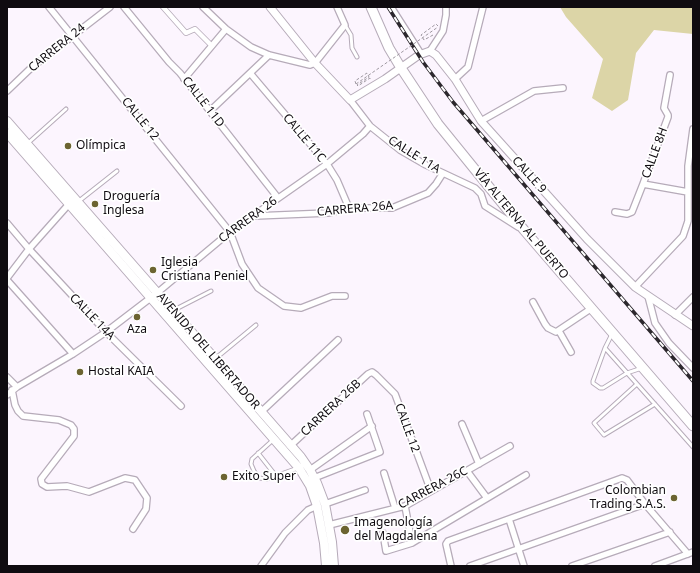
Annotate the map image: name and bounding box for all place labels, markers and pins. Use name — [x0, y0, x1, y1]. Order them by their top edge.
place label: Olímpica — [76, 139, 126, 153]
marker: Olímpica — [63, 141, 73, 151]
place label: Droguería Inglesa — [103, 190, 160, 218]
marker: Droguería Inglesa — [90, 199, 100, 209]
place label: Iglesia Cristiana Peniel — [161, 256, 248, 284]
marker: Iglesia Cristiana Peniel — [148, 265, 158, 275]
marker: Aza — [132, 312, 142, 322]
place label: Aza — [127, 323, 147, 337]
place label: Hostal KAIA — [88, 365, 154, 379]
marker: Hostal KAIA — [75, 367, 85, 377]
place label: Exito Super — [232, 470, 296, 484]
marker: Exito Super — [219, 472, 229, 482]
place label: Colombian Trading S.A.S. — [590, 484, 666, 512]
marker: Colombian Trading S.A.S. — [669, 493, 679, 503]
place label: Imagenología del Magdalena — [354, 516, 437, 544]
marker: Imagenología del Magdalena — [339, 524, 351, 536]

